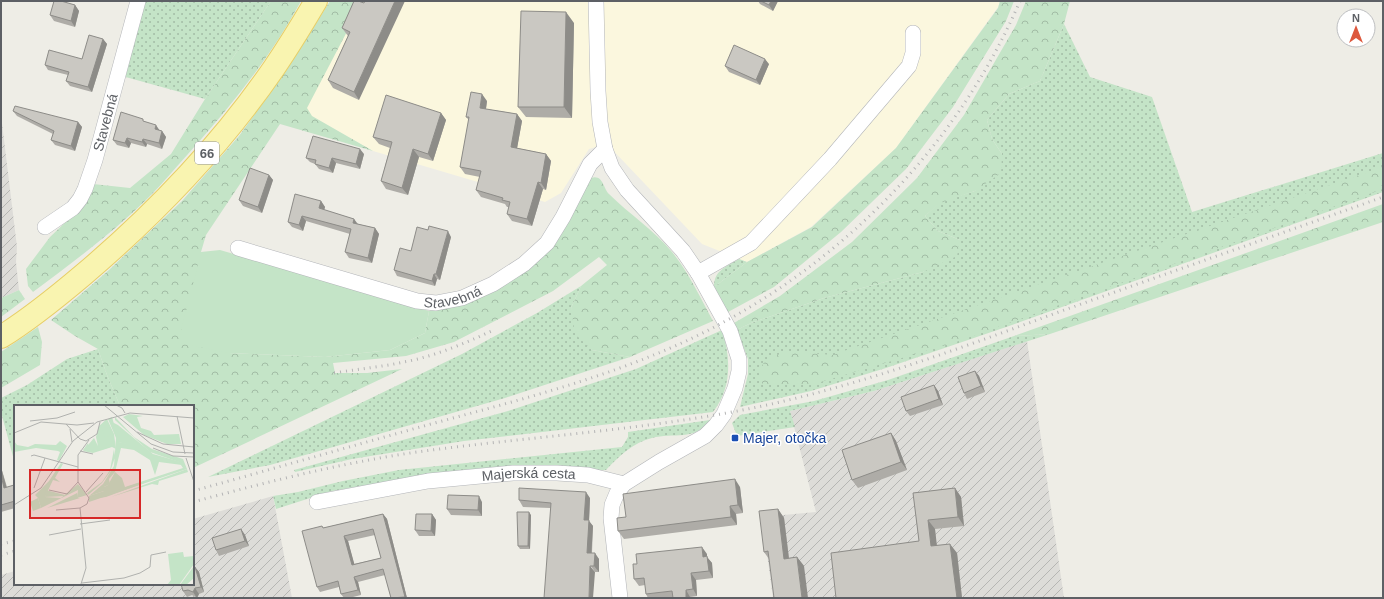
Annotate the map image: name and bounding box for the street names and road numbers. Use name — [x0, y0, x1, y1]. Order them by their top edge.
street label: Stavebná — [90, 92, 121, 153]
road number: 66 — [195, 142, 219, 164]
street label: Stavebná — [423, 282, 484, 311]
street label: Majerská cesta — [481, 465, 576, 484]

